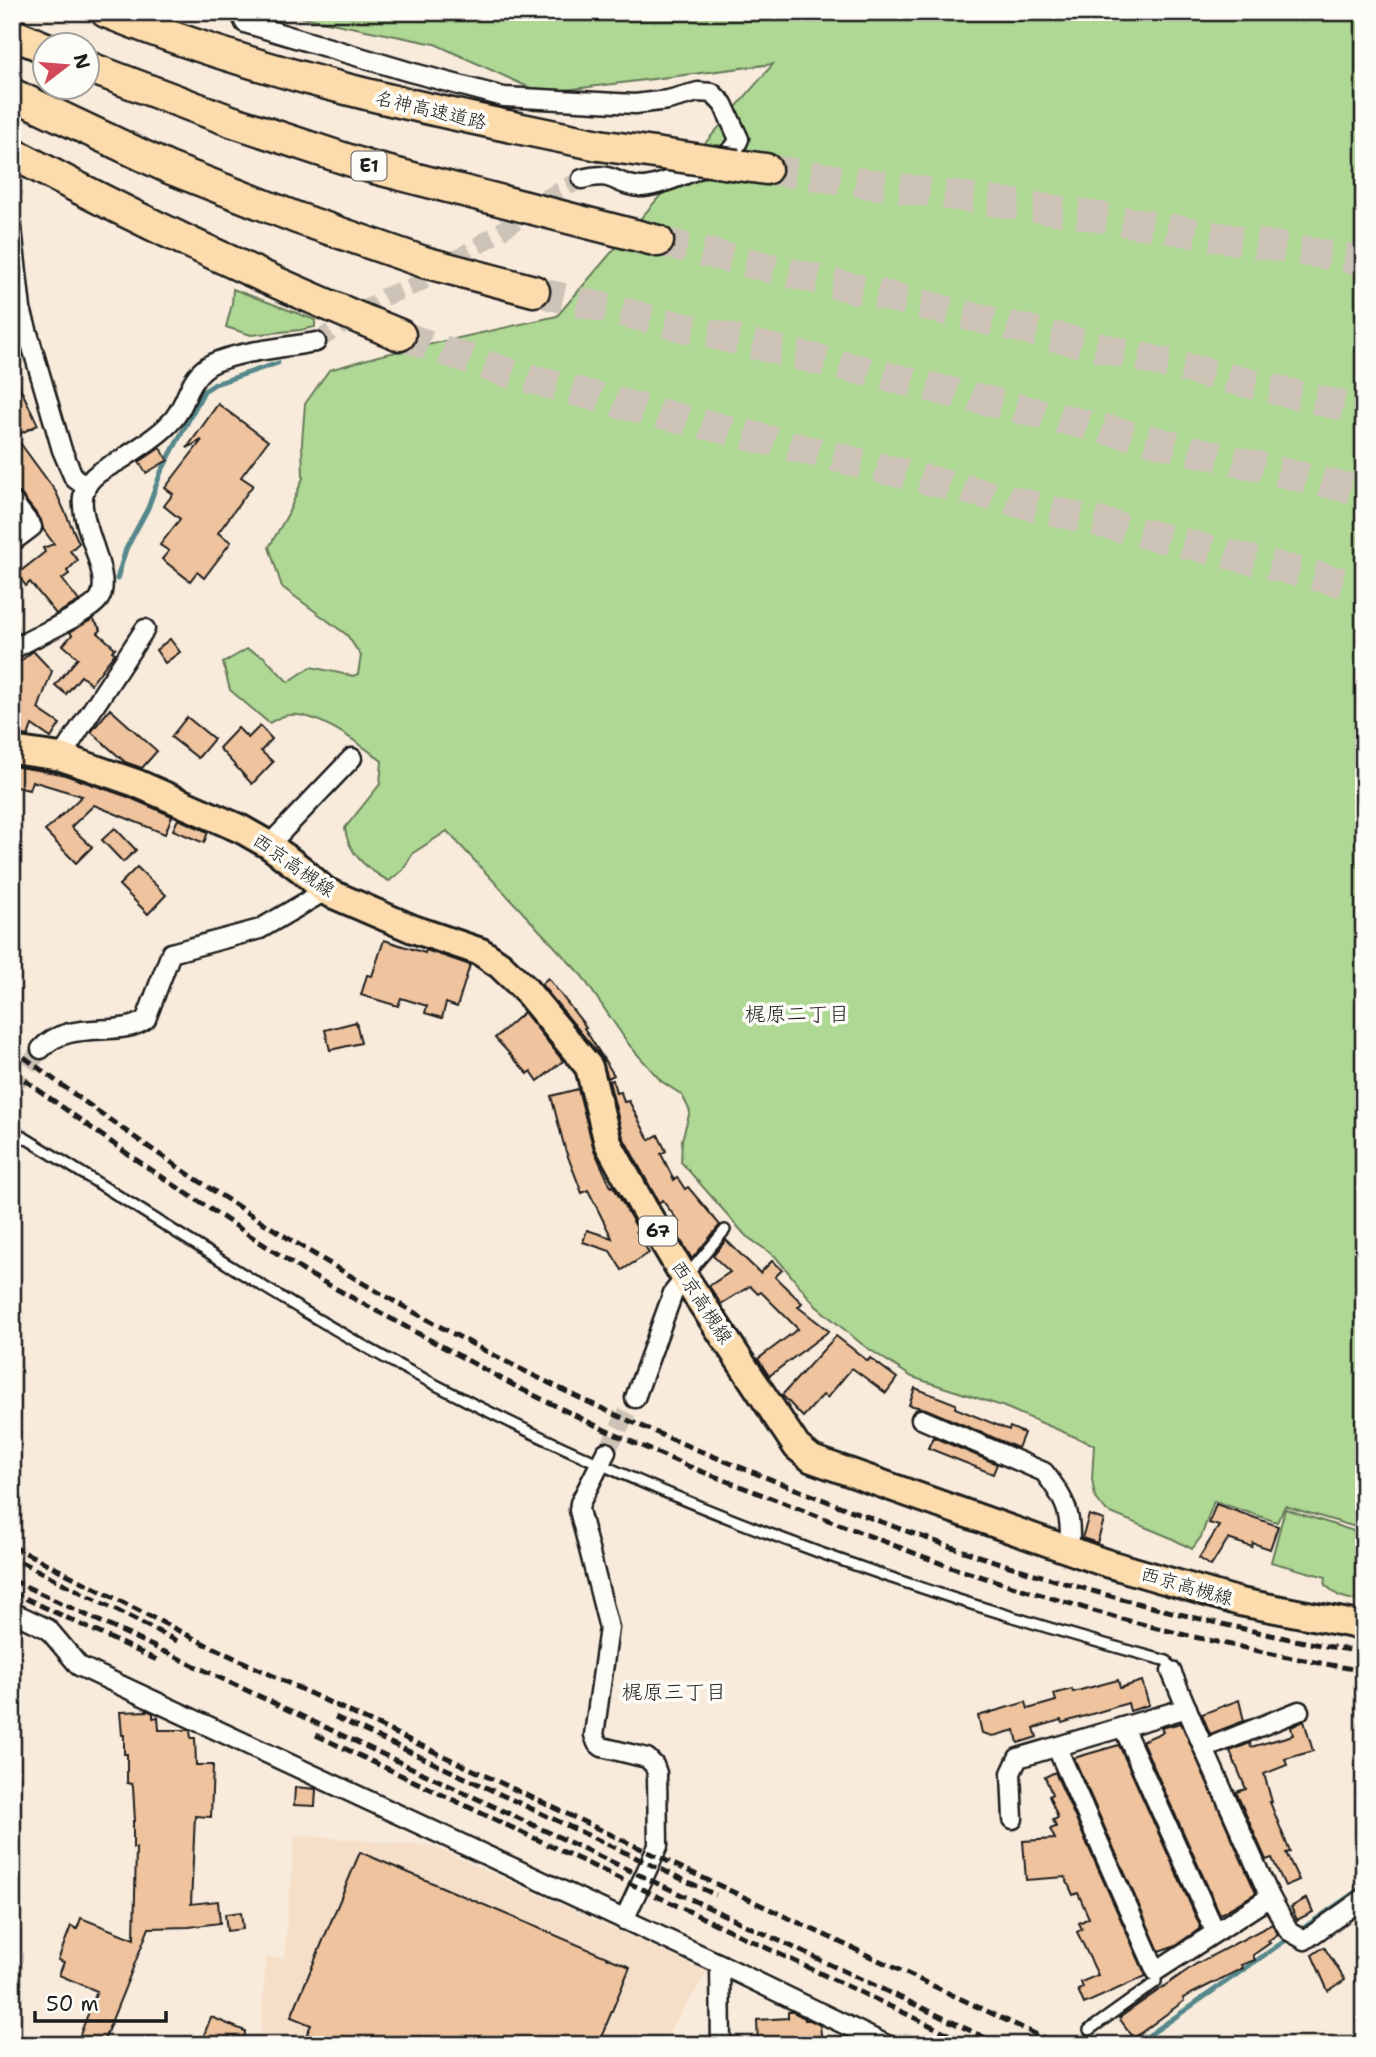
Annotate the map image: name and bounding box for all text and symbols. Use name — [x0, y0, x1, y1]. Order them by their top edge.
north arrow — [32, 32, 102, 102]
text: N — [68, 51, 96, 72]
street label: 名神高速道路 — [373, 85, 489, 135]
road number: E1 — [352, 152, 386, 181]
street label: 西京高槻線 — [248, 828, 340, 902]
district label: 梶原二丁目 — [745, 1000, 850, 1028]
road number: 67 — [639, 1216, 677, 1246]
street label: 西京高槻線 — [666, 1255, 738, 1349]
street label: 西京高槻線 — [1138, 1561, 1236, 1611]
district label: 梶原三丁目 — [622, 1678, 727, 1706]
scale bar — [35, 1980, 166, 2024]
text: 50 m — [46, 1990, 99, 2018]

